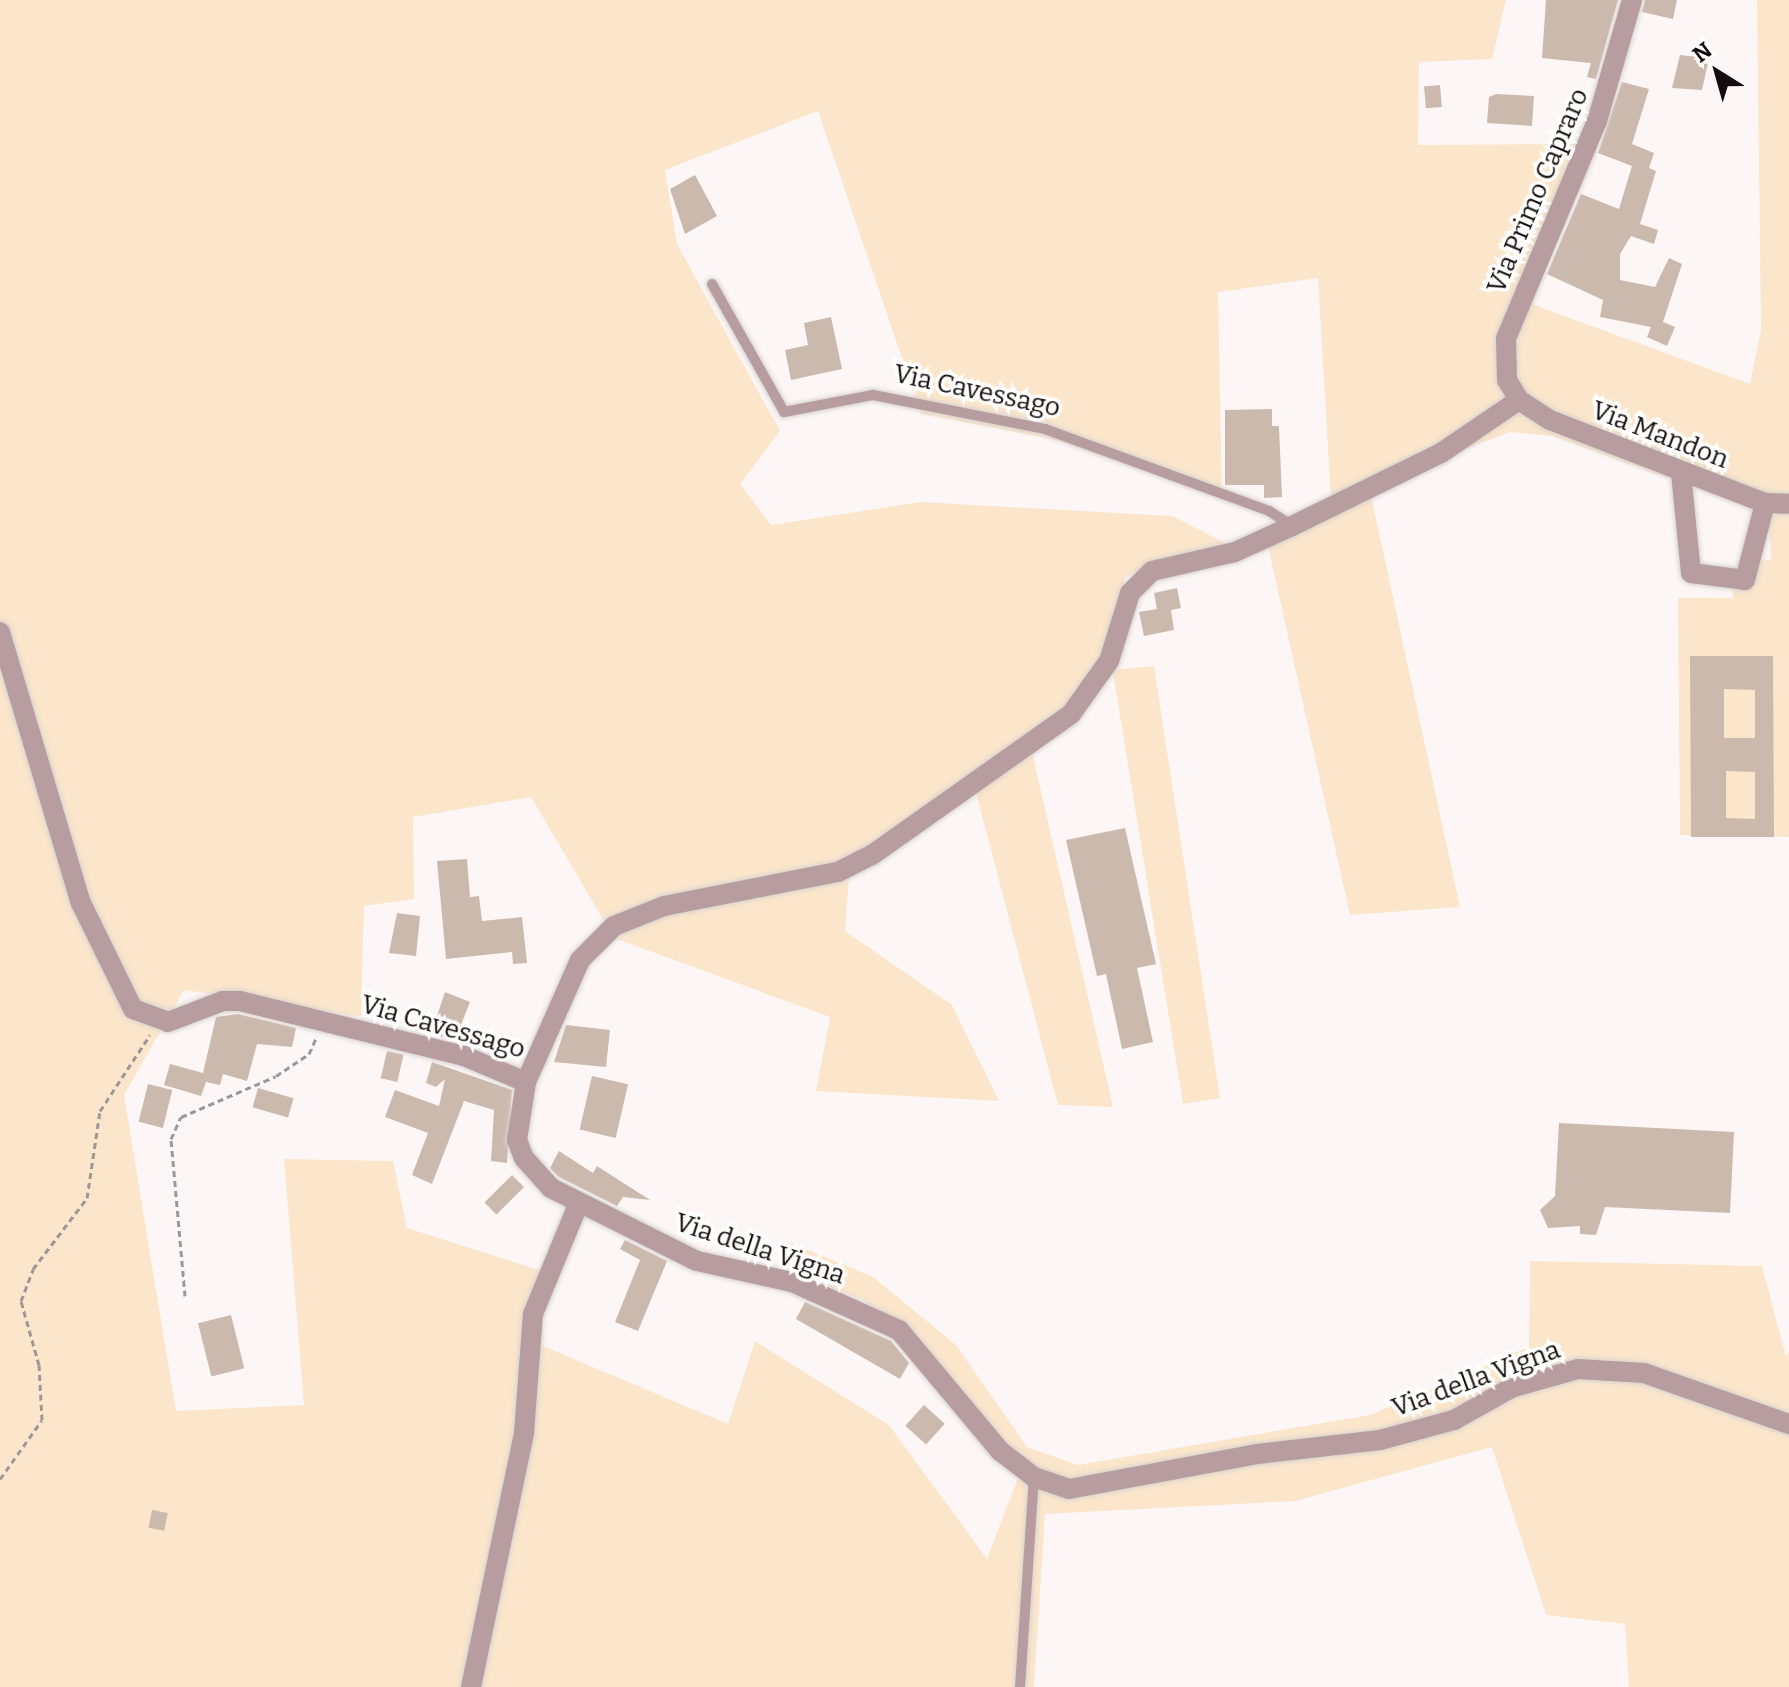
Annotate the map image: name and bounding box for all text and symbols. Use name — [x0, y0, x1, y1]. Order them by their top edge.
north arrow — [1677, 32, 1757, 112]
text: N — [1687, 37, 1717, 68]
street label: Via Primo Capraro — [1481, 84, 1595, 298]
street label: Via Cavessago — [891, 358, 1063, 424]
street label: Via Mandon — [1587, 395, 1733, 475]
street label: Via Cavessago — [357, 989, 529, 1065]
street label: Via della Vigna — [671, 1207, 849, 1291]
street label: Via della Vigna — [1388, 1334, 1564, 1424]

